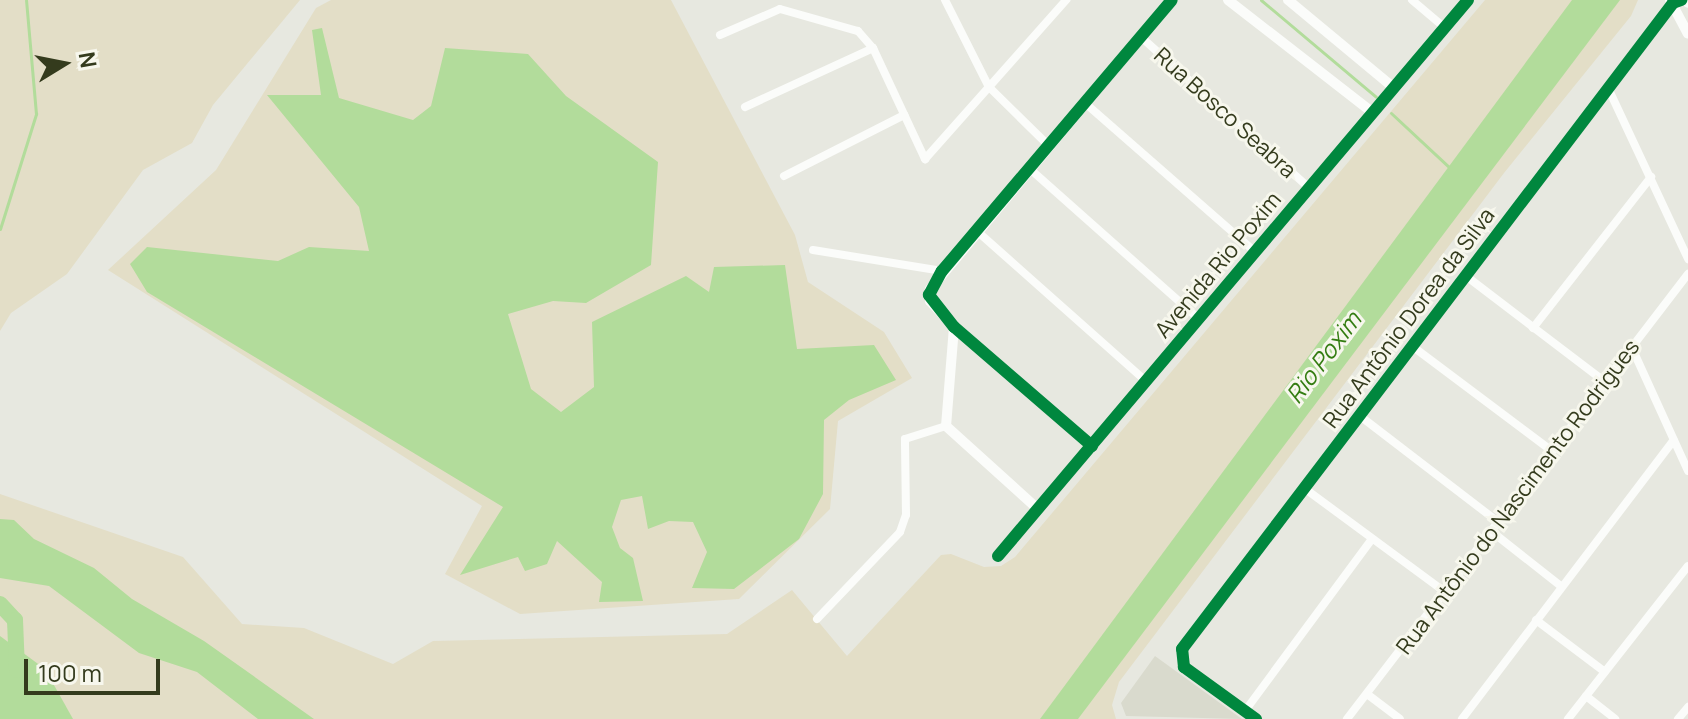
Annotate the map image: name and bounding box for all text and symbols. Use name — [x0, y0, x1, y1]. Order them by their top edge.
north arrow — [24, 24, 104, 104]
street label: Rua Bosco Seabra — [1149, 42, 1301, 184]
text: N — [71, 49, 104, 70]
street label: Avenida Rio Poxim — [1149, 187, 1287, 343]
street label: Rua Antônio Dorea da Silva — [1318, 203, 1500, 433]
water label: Rio Poxim — [1279, 306, 1367, 408]
street label: Rua Antônio do Nascimento Rodrigues — [1391, 334, 1645, 660]
scale bar — [28, 643, 164, 693]
text: 100 m — [38, 656, 102, 689]

